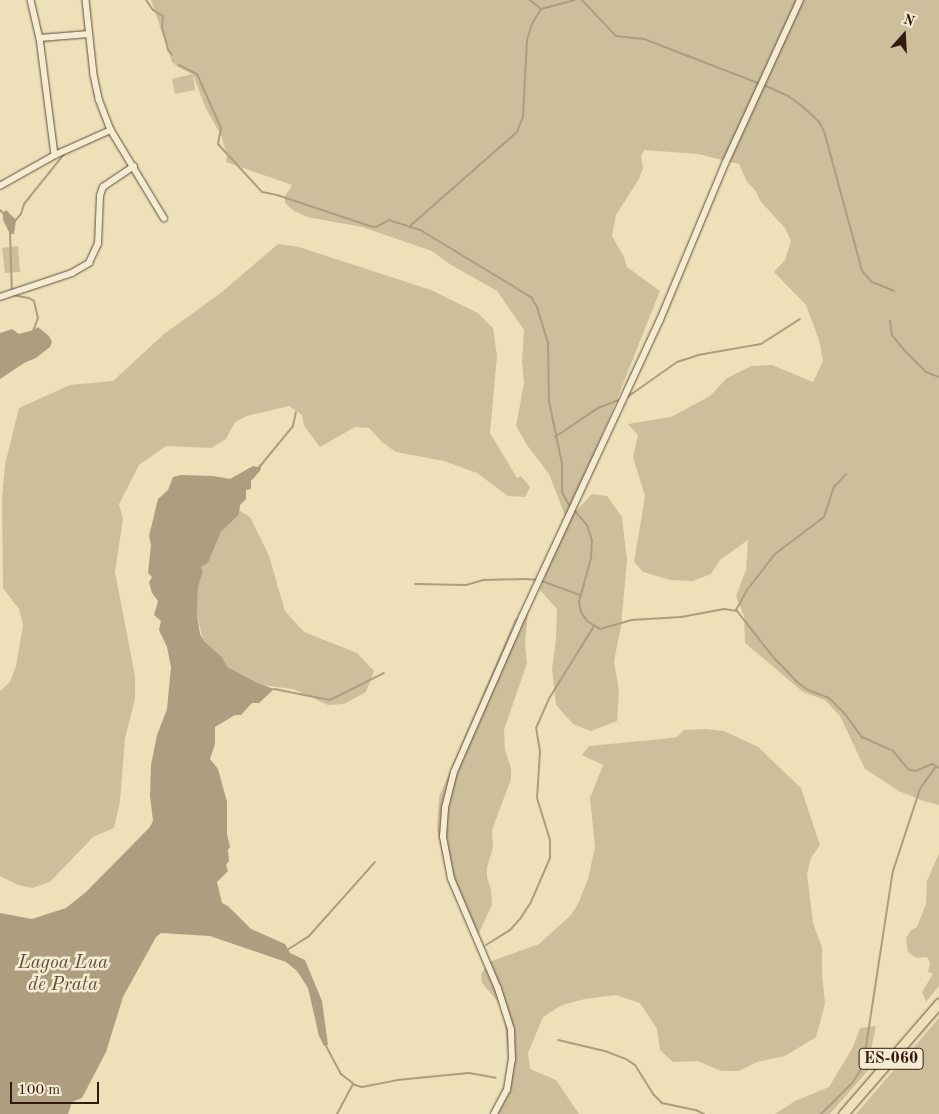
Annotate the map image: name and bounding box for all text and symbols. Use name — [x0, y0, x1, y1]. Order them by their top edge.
north arrow — [879, 10, 929, 60]
text: N — [902, 12, 916, 29]
water label: Lagoa Lua de Prata — [18, 953, 108, 997]
road number: ES-060 — [858, 1046, 924, 1072]
scale bar — [12, 1072, 101, 1104]
text: 100 m — [18, 1083, 60, 1098]

